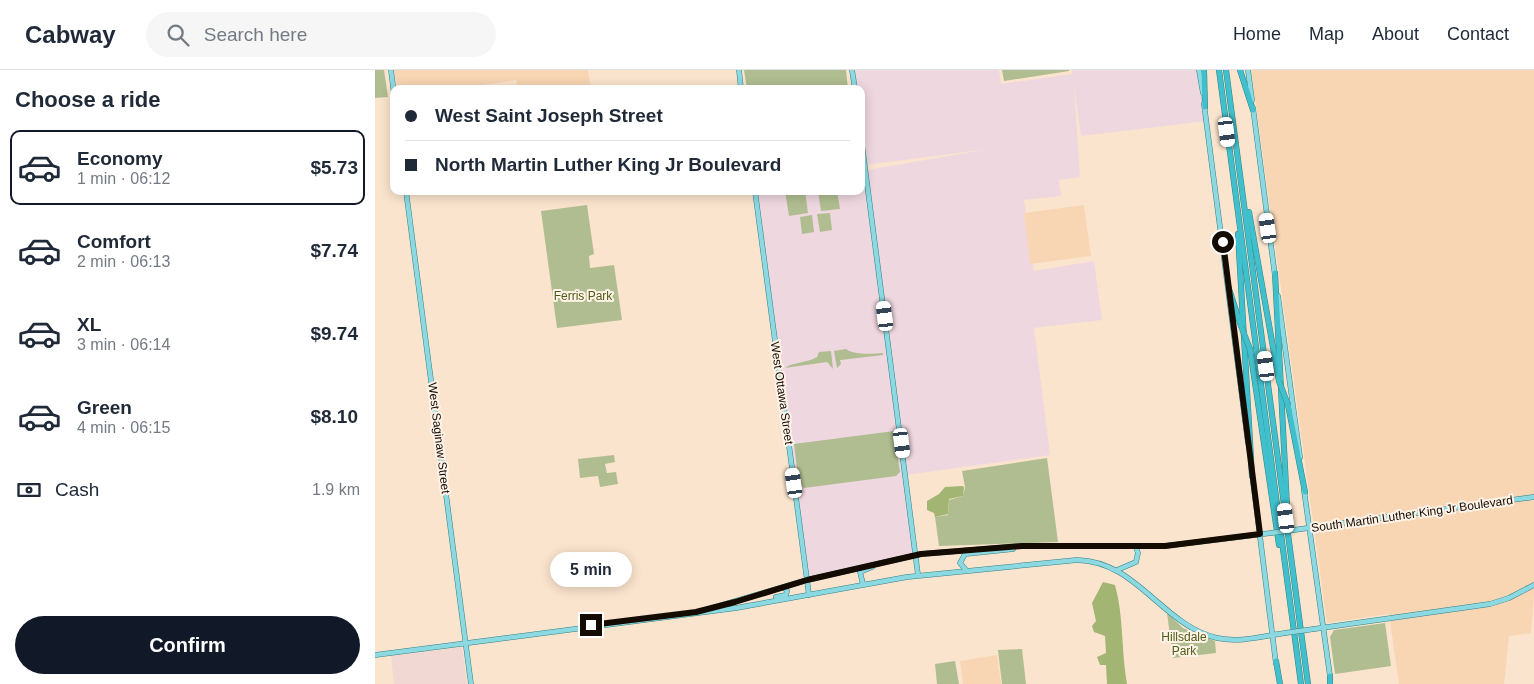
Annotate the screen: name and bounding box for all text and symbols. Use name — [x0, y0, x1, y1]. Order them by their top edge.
search box — [146, 12, 496, 57]
text: Cabway — [25, 21, 116, 48]
icon: search — [164, 21, 192, 49]
text: Search here — [204, 24, 307, 45]
text: Home — [1233, 24, 1281, 44]
text: Map — [1309, 24, 1344, 44]
text: About — [1372, 24, 1419, 44]
text: Contact — [1447, 24, 1509, 44]
text: Choose a ride — [15, 87, 160, 112]
text: West Saint Joseph Street — [435, 105, 663, 126]
car — [1217, 116, 1236, 148]
icon: car — [17, 145, 62, 190]
text: Economy — [77, 148, 163, 169]
text: North Martin Luther King Jr Boulevard — [435, 154, 781, 175]
text: $5.73 — [310, 157, 358, 178]
text: 1 min · 06:12 — [77, 170, 170, 187]
car — [1258, 212, 1277, 244]
icon: car — [17, 228, 62, 273]
text: Comfort — [77, 231, 151, 252]
route start — [1212, 231, 1234, 253]
text: $7.74 — [310, 240, 358, 261]
text: 2 min · 06:13 — [77, 253, 170, 270]
park label: Ferris Park — [554, 289, 613, 303]
car — [875, 300, 894, 332]
icon: car — [17, 311, 62, 356]
text: XL — [77, 314, 101, 335]
text: $9.74 — [310, 323, 358, 344]
text: 3 min · 06:14 — [77, 336, 170, 353]
street label: West Ottawa Street — [768, 341, 796, 446]
car — [1256, 350, 1275, 382]
street label: West Saginaw Street — [425, 382, 453, 495]
icon: car — [17, 394, 62, 439]
text: Green — [77, 397, 132, 418]
text: $8.10 — [310, 406, 358, 427]
text: 4 min · 06:15 — [77, 419, 170, 436]
car — [892, 427, 911, 459]
car — [784, 467, 803, 499]
icon: cash — [15, 476, 43, 504]
text: Cash — [55, 479, 99, 500]
text: 1.9 km — [312, 481, 360, 498]
street label: South Martin Luther King Jr Boulevard — [1310, 493, 1514, 535]
car — [1276, 502, 1295, 534]
callout: 5 min — [550, 552, 632, 588]
text: 5 min — [570, 561, 612, 578]
route end — [580, 614, 602, 636]
button: Confirm — [15, 616, 360, 674]
park label: Hillsdale Park — [1161, 630, 1207, 658]

